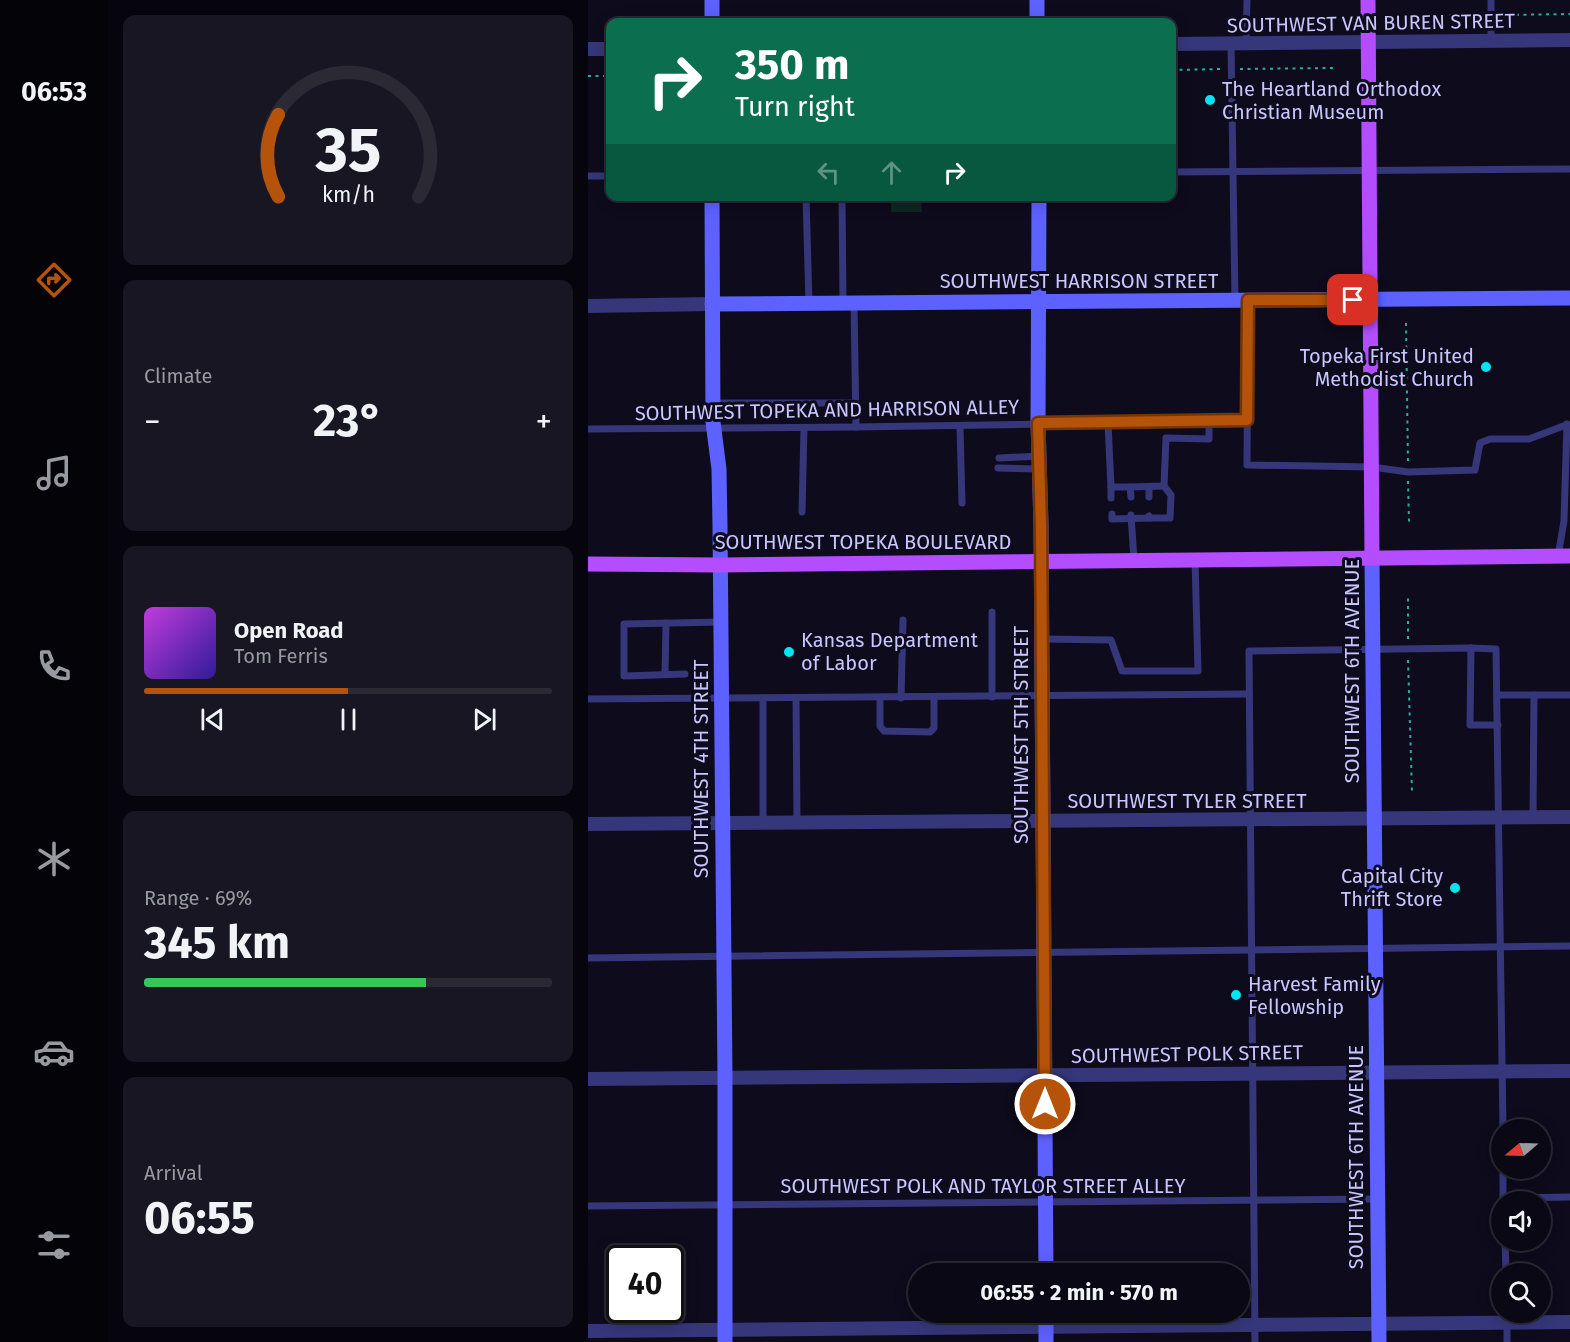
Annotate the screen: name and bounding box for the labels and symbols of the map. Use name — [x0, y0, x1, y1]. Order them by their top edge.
street label: SOUTHWEST VAN BUREN STREET — [1227, 8, 1516, 38]
place label: The Heartland Orthodox Christian Museum — [1222, 77, 1441, 124]
marker: The Heartland Orthodox Christian Museum — [1203, 93, 1217, 107]
street label: SOUTHWEST HARRISON STREET — [940, 269, 1219, 293]
pin — [1327, 274, 1378, 325]
place label: Topeka First United Methodist Church — [1300, 344, 1474, 391]
marker: Topeka First United Methodist Church — [1479, 360, 1493, 374]
street label: SOUTHWEST TOPEKA AND HARRISON ALLEY — [635, 395, 1019, 425]
street label: SOUTHWEST TOPEKA BOULEVARD — [715, 530, 1011, 554]
street label: SOUTHWEST 6TH AVENUE — [1340, 559, 1364, 783]
street label: SOUTHWEST 5TH STREET — [1009, 625, 1033, 844]
place label: Kansas Department of Labor — [801, 628, 979, 675]
marker: Kansas Department of Labor — [782, 645, 796, 659]
street label: SOUTHWEST 4TH STREET — [689, 659, 713, 878]
street label: SOUTHWEST TYLER STREET — [1067, 789, 1307, 813]
place label: Capital City Thrift Store — [1341, 864, 1443, 911]
marker: Capital City Thrift Store — [1448, 881, 1462, 895]
place label: Harvest Family Fellowship — [1248, 972, 1381, 1019]
marker: Harvest Family Fellowship — [1229, 988, 1243, 1002]
street label: SOUTHWEST POLK STREET — [1071, 1040, 1304, 1068]
street label: SOUTHWEST 6TH AVENUE — [1344, 1045, 1368, 1269]
position arrow — [1013, 1072, 1077, 1136]
north arrow — [1491, 1119, 1551, 1179]
street label: SOUTHWEST POLK AND TAYLOR STREET ALLEY — [781, 1174, 1185, 1198]
speed limit sign: 40 — [606, 1245, 684, 1323]

